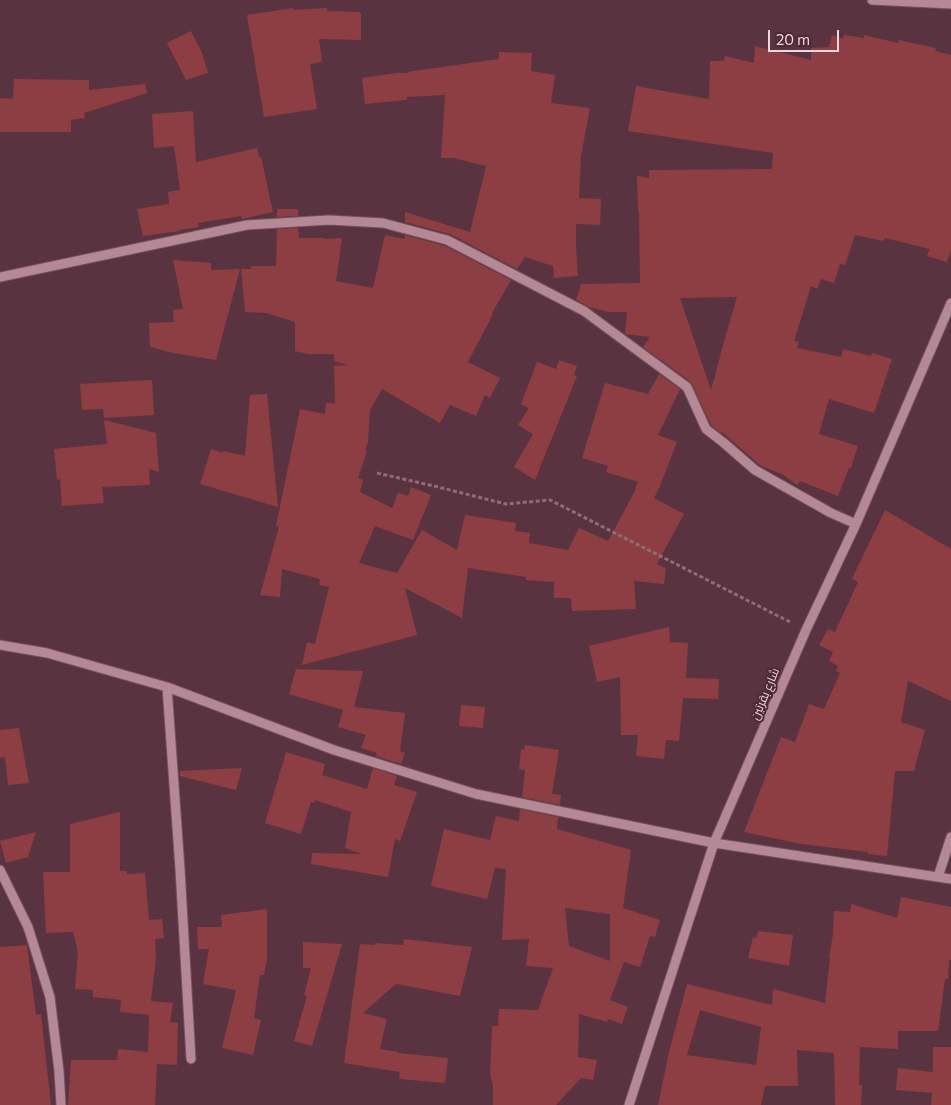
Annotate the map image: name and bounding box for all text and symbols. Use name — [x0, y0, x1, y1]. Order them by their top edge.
scale bar — [771, 20, 842, 52]
text: 20 m — [776, 30, 810, 48]
street label: شارع بقرتين — [748, 666, 782, 722]

